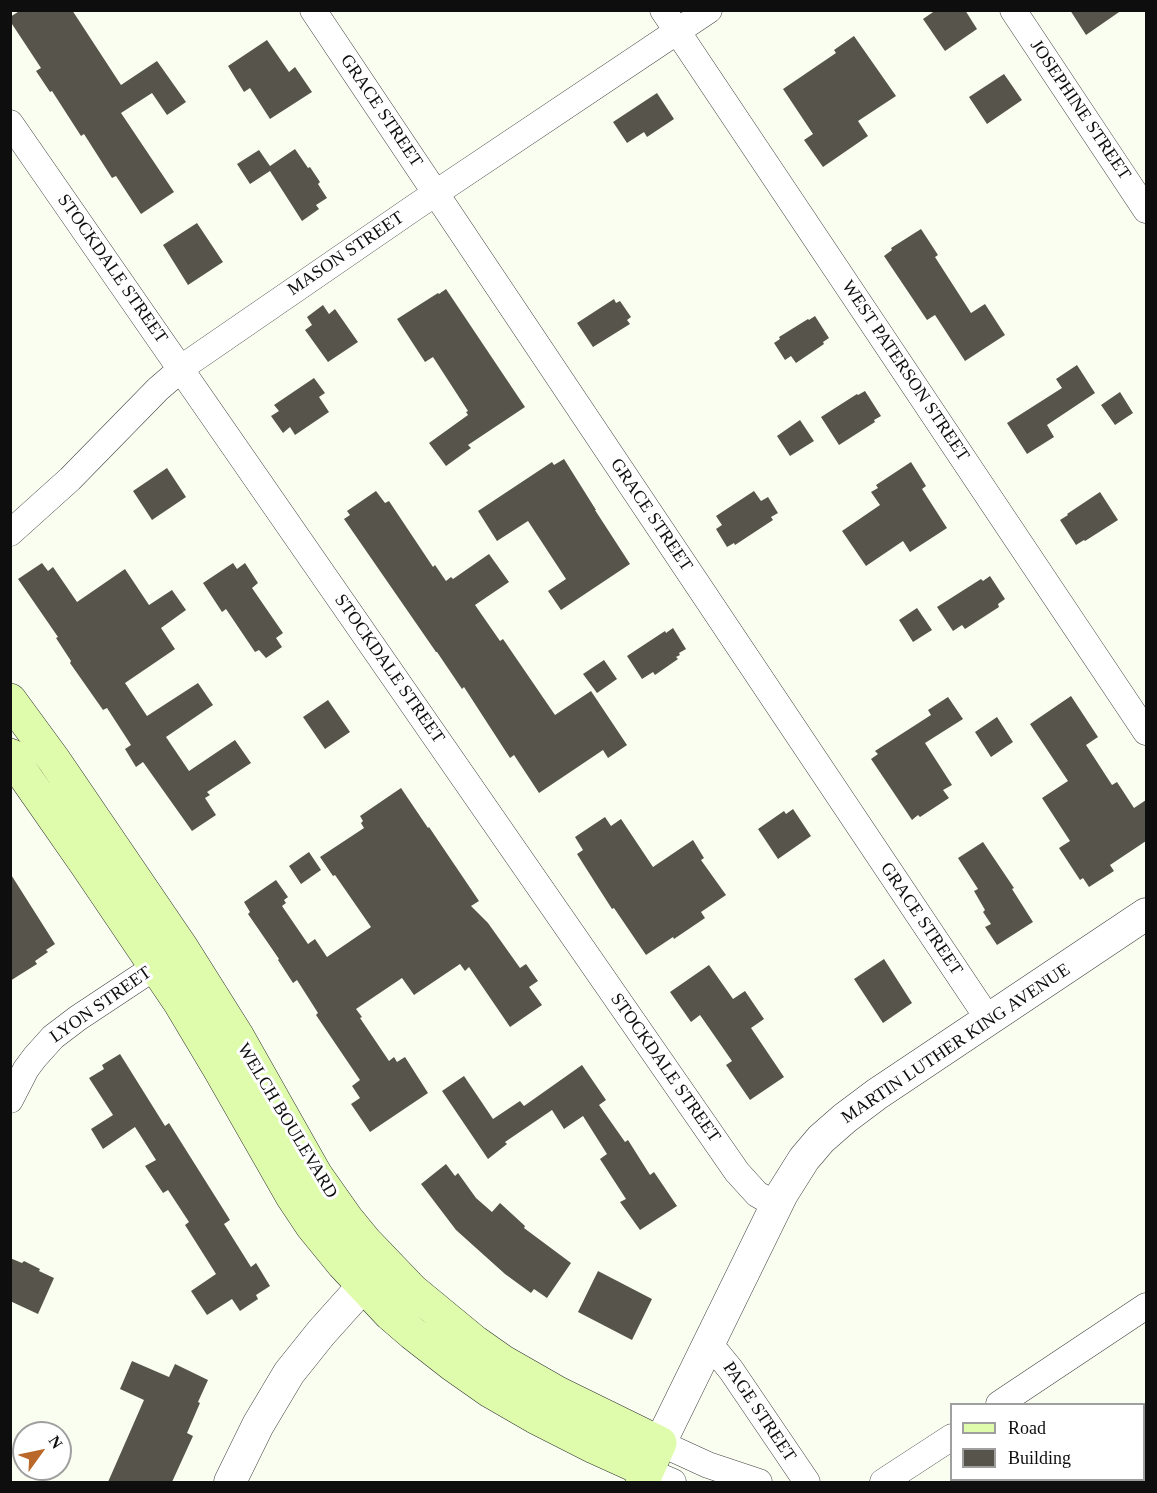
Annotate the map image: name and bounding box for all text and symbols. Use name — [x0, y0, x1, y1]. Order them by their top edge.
street label: JOSEPHINE STREET — [1025, 36, 1135, 184]
street label: GRACE STREET — [335, 50, 427, 172]
street label: STOCKDALE STREET — [52, 190, 172, 348]
street label: MASON STREET — [284, 207, 408, 301]
street label: WEST PATERSON STREET — [836, 277, 974, 465]
street label: GRACE STREET — [605, 454, 697, 576]
street label: STOCKDALE STREET — [329, 590, 449, 748]
street label: GRACE STREET — [875, 858, 967, 980]
street label: MARTIN LUTHER KING AVENUE — [838, 959, 1074, 1129]
street label: LYON STREET — [46, 962, 156, 1048]
street label: STOCKDALE STREET — [605, 989, 725, 1147]
street label: WELCH BOULEVARD — [232, 1040, 342, 1202]
street label: PAGE STREET — [718, 1358, 800, 1466]
legend — [950, 1403, 1145, 1481]
text: Road — [1008, 1418, 1046, 1438]
north arrow — [12, 1421, 72, 1481]
text: N — [46, 1433, 66, 1451]
text: Building — [1008, 1448, 1071, 1468]

